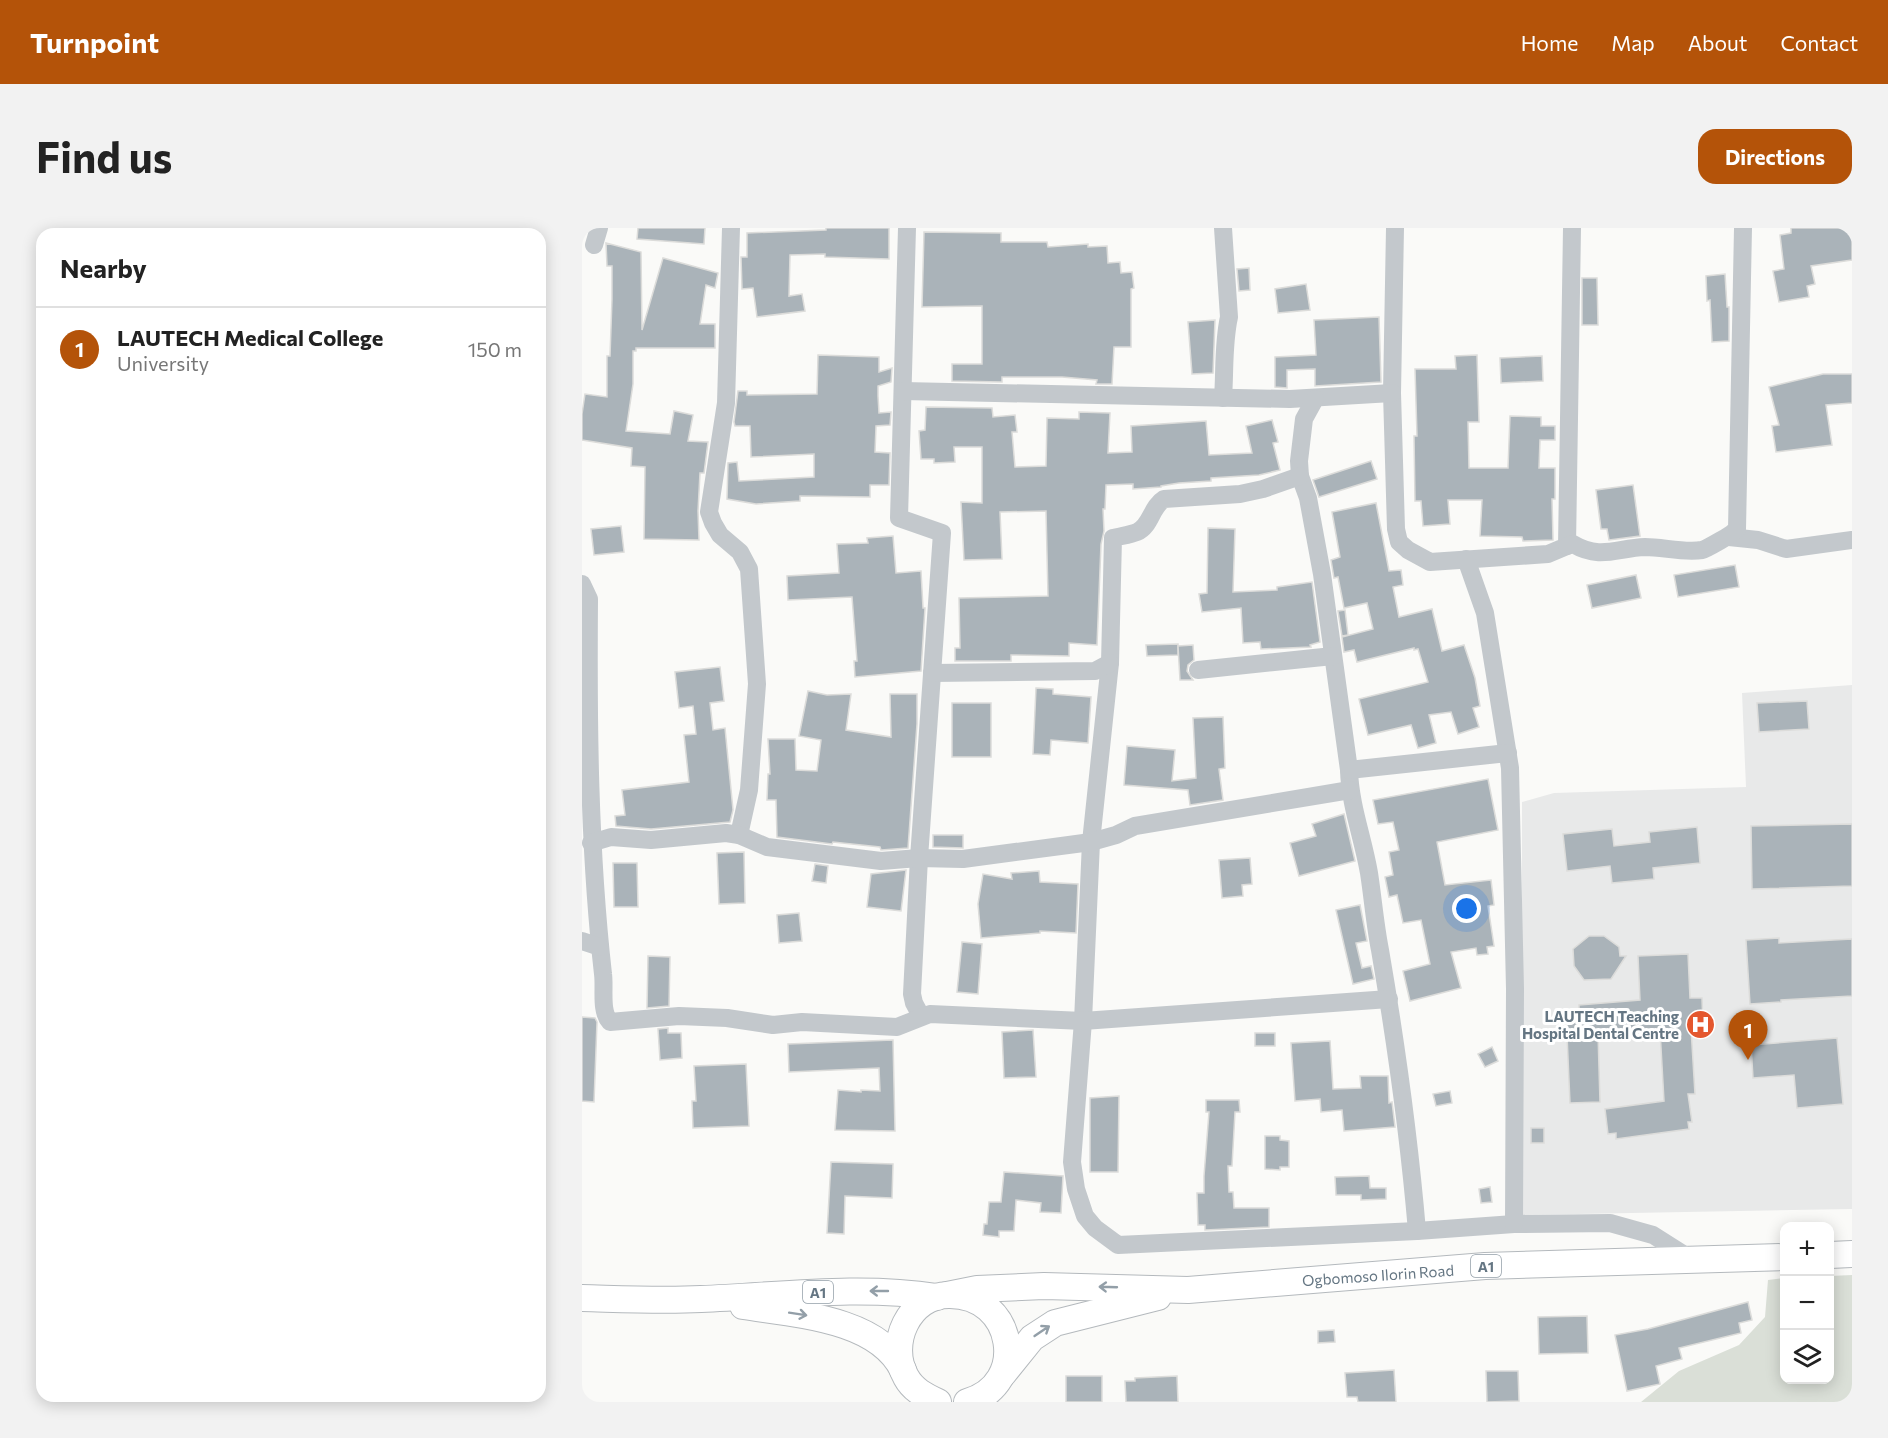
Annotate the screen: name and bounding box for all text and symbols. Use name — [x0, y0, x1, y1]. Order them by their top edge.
text: Turnpoint — [30, 25, 159, 59]
text: Home — [1521, 30, 1578, 55]
text: Map — [1611, 30, 1655, 55]
text: About — [1688, 30, 1747, 55]
text: Contact — [1780, 30, 1858, 55]
button: Directions — [1698, 129, 1852, 184]
text: Find us — [36, 130, 172, 182]
text: Nearby — [60, 252, 147, 283]
text: LAUTECH Medical College — [117, 324, 383, 351]
text: 1 — [75, 337, 84, 361]
text: 150 m — [468, 337, 522, 361]
text: University — [117, 351, 209, 375]
your location — [1452, 894, 1481, 923]
place label: LAUTECH Teaching Hospital Dental Centre — [1522, 1007, 1679, 1042]
hospital icon: LAUTECH Teaching Hospital Dental Centre — [1684, 1009, 1716, 1041]
pin: 1 — [1728, 1010, 1768, 1060]
map controls — [1780, 1222, 1834, 1384]
button: + — [1780, 1222, 1834, 1276]
road number: A1 — [1471, 1255, 1501, 1277]
street label: Ogbomoso Ilorin Road — [1302, 1261, 1454, 1289]
button: − — [1780, 1276, 1834, 1330]
road number: A1 — [803, 1281, 833, 1303]
one-way arrow — [1099, 1281, 1119, 1293]
one-way arrow — [869, 1285, 889, 1297]
one-way arrow — [787, 1309, 807, 1320]
one-way arrow — [1033, 1325, 1050, 1337]
button: layers — [1780, 1330, 1834, 1384]

